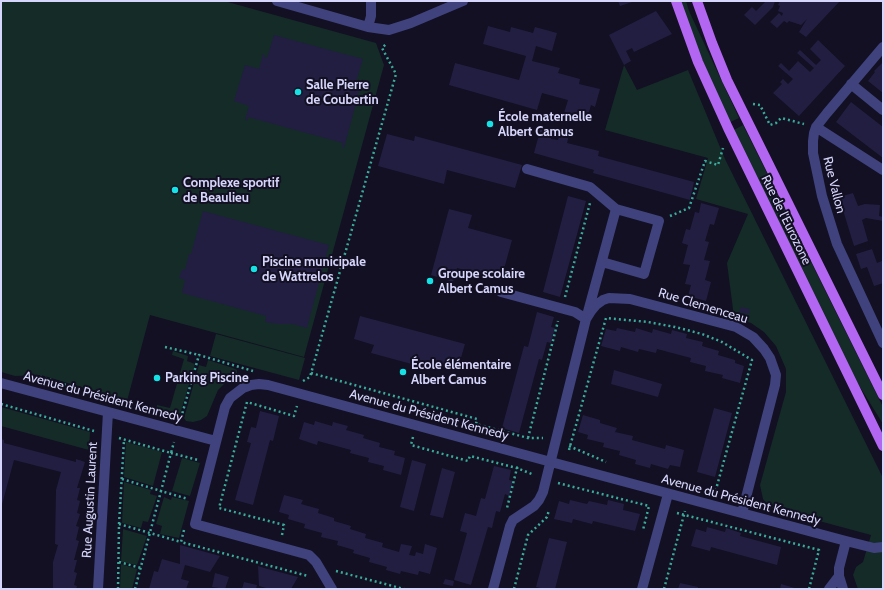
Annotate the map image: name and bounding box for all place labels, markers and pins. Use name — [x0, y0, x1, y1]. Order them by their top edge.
place label: Salle Pierre de Coubertin — [306, 77, 379, 108]
marker: Salle Pierre de Coubertin — [293, 87, 303, 97]
place label: École maternelle Albert Camus — [498, 109, 592, 140]
marker: École maternelle Albert Camus — [485, 119, 495, 129]
place label: Complexe sportif de Beaulieu — [183, 175, 279, 206]
marker: Complexe sportif de Beaulieu — [170, 185, 180, 195]
place label: Piscine municipale de Wattrelos — [262, 254, 366, 285]
marker: Piscine municipale de Wattrelos — [249, 264, 259, 274]
place label: Groupe scolaire Albert Camus — [438, 266, 525, 297]
marker: Groupe scolaire Albert Camus — [425, 276, 435, 286]
place label: École élémentaire Albert Camus — [411, 357, 511, 388]
marker: École élémentaire Albert Camus — [398, 367, 408, 377]
place label: Parking Piscine — [165, 370, 249, 386]
marker: Parking Piscine — [152, 373, 162, 383]

